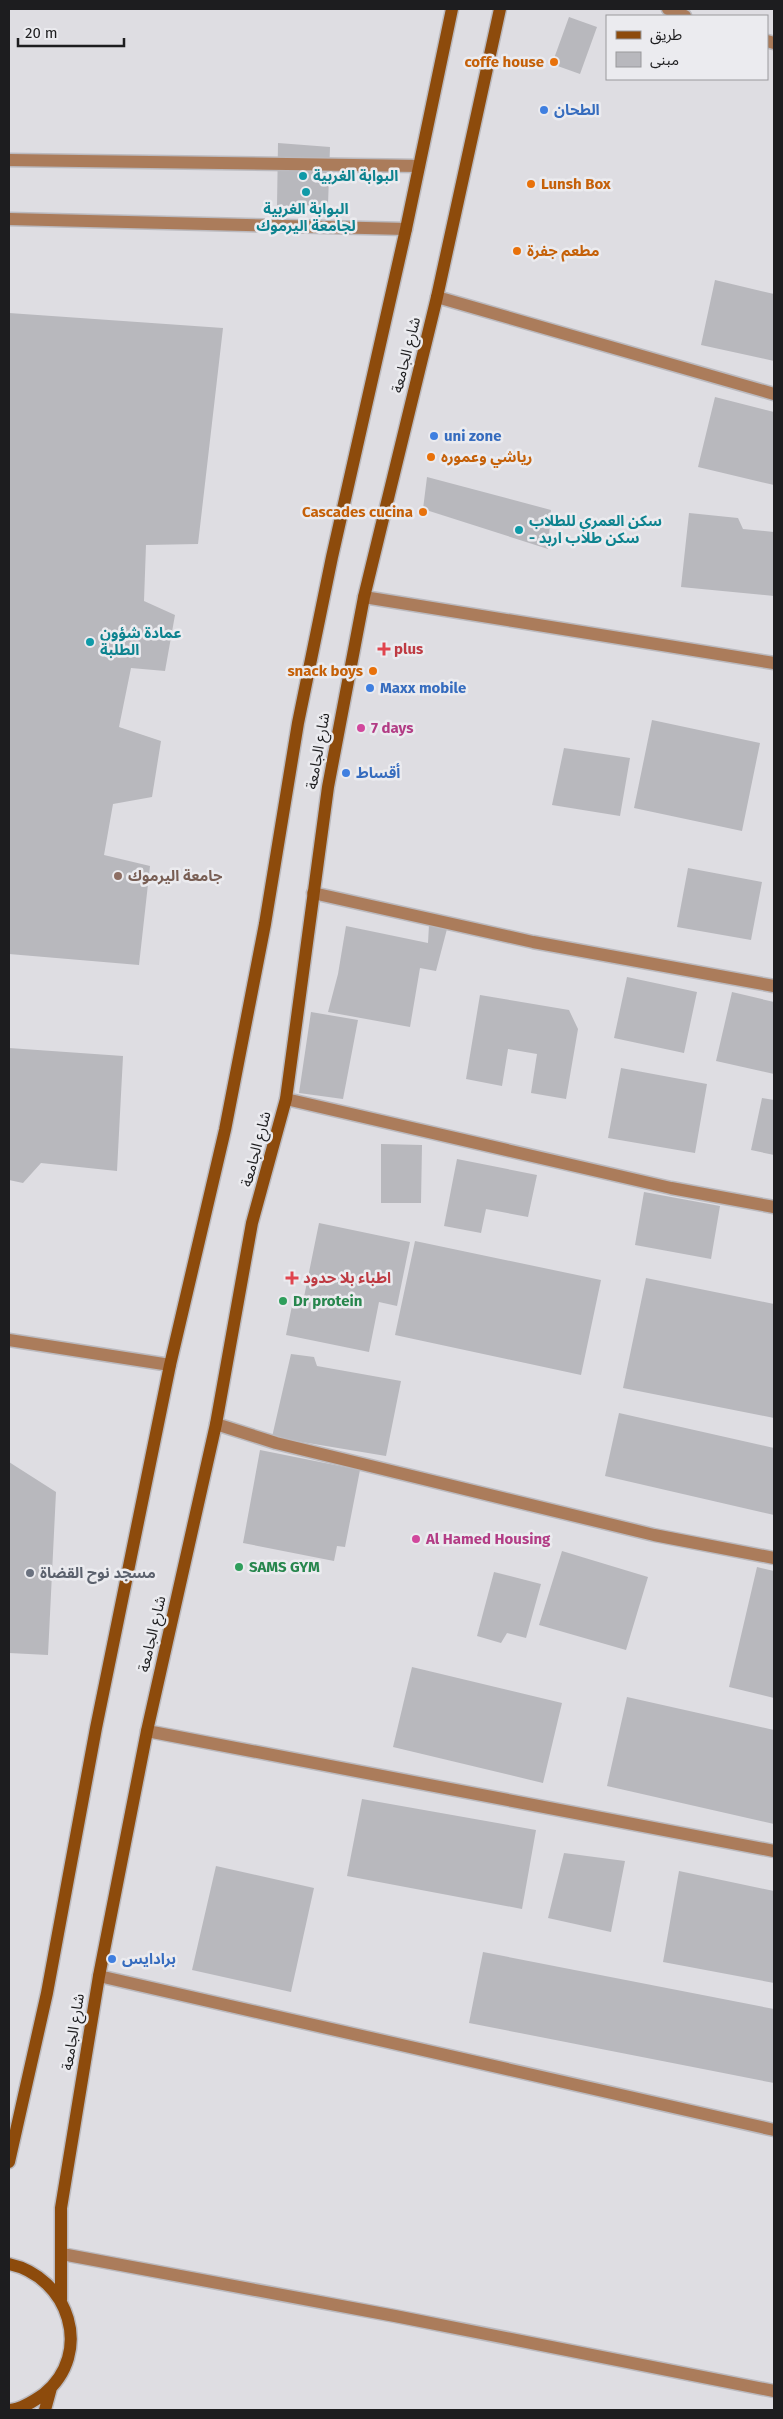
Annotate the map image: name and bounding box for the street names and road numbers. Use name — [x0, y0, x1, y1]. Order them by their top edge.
street label: شارع الجامعة — [388, 315, 427, 396]
street label: شارع الجامعة — [302, 711, 337, 791]
street label: شارع الجامعة — [237, 1109, 278, 1190]
street label: شارع الجامعة — [135, 1594, 172, 1675]
street label: شارع الجامعة — [58, 1992, 91, 2072]

